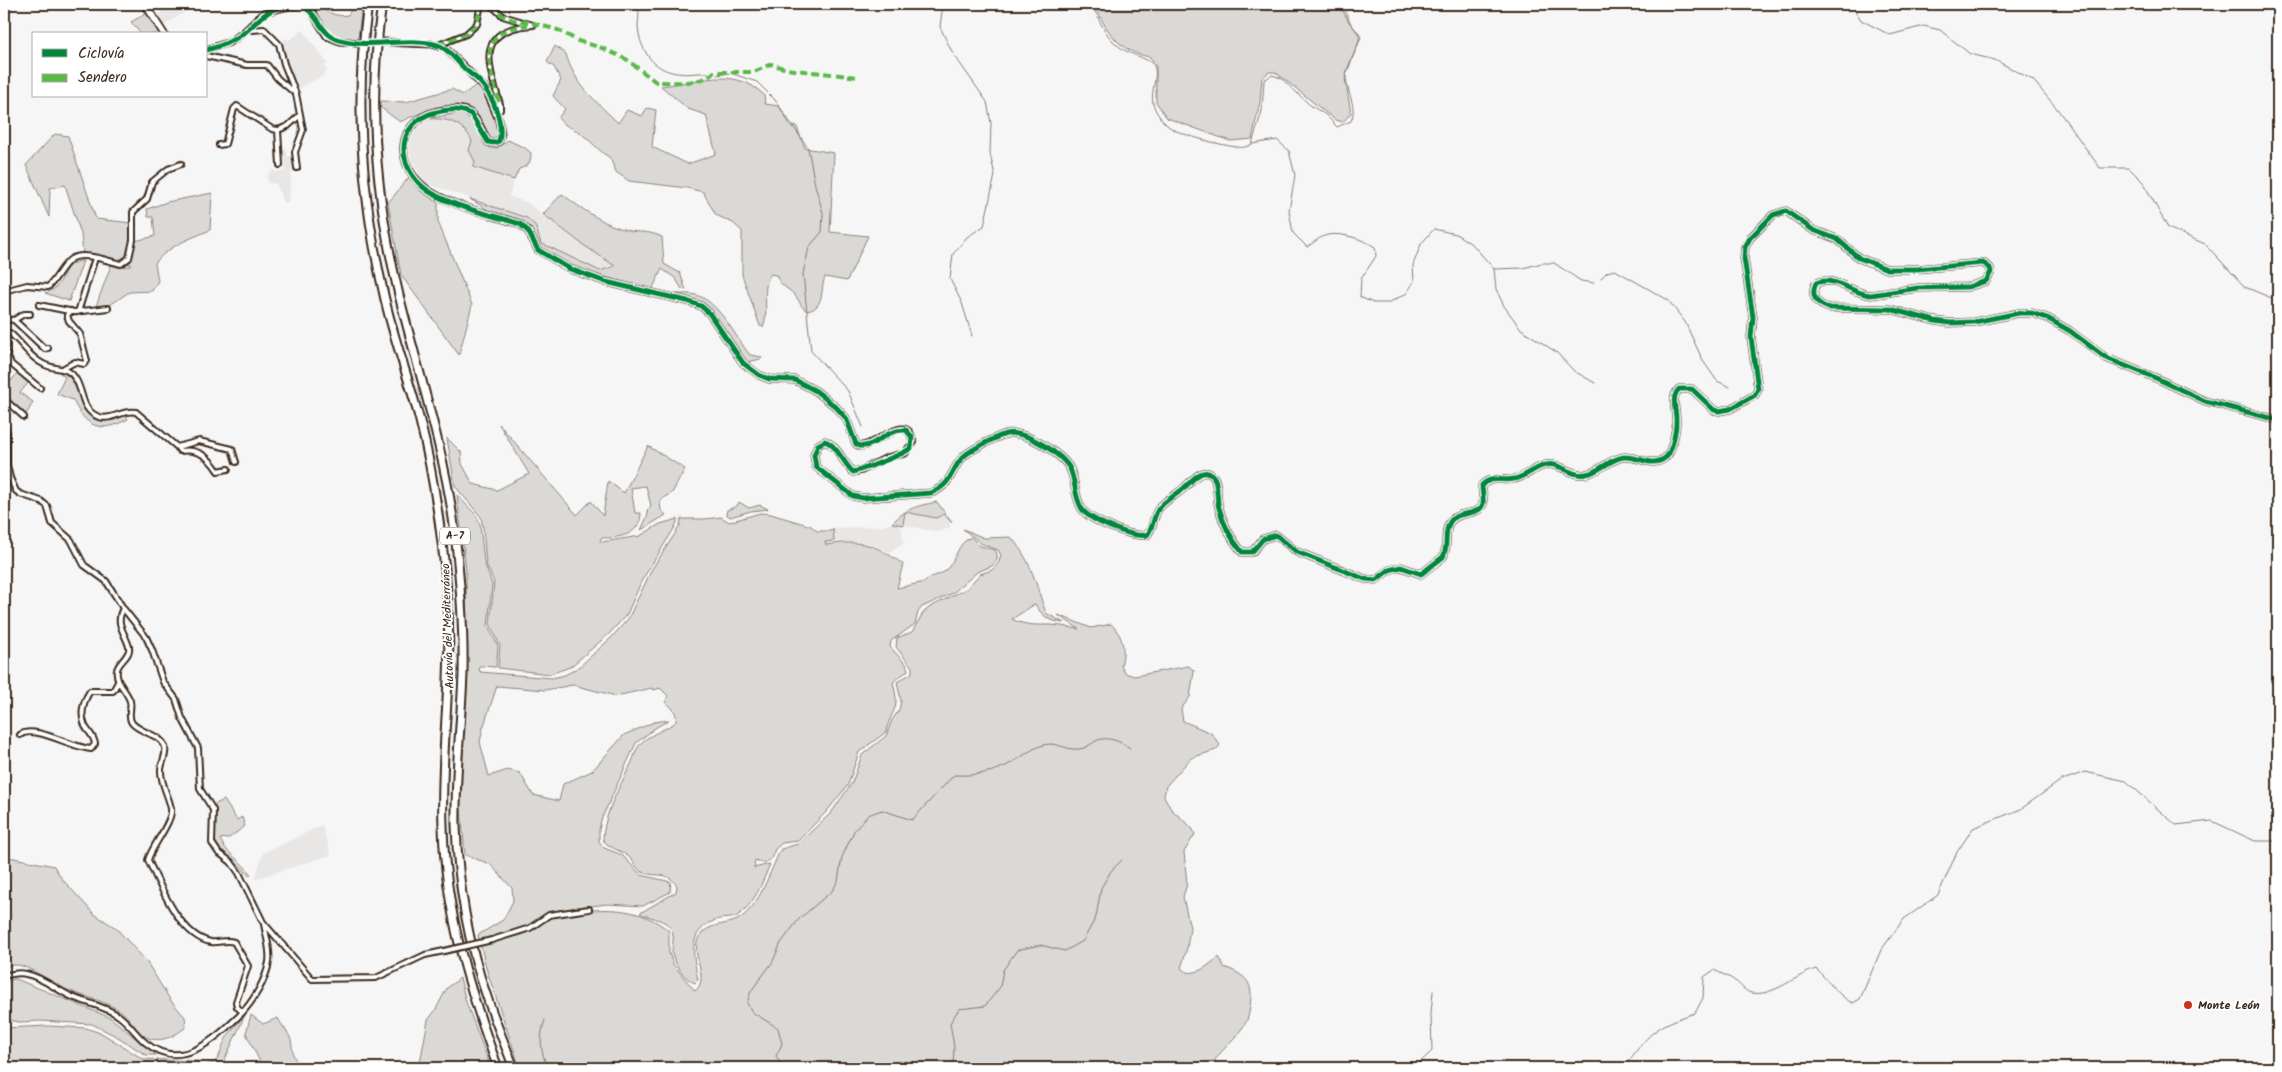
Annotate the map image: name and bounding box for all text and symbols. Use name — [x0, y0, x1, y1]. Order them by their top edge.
legend — [32, 32, 208, 98]
text: Ciclovía — [78, 42, 125, 66]
text: Sendero — [78, 66, 127, 90]
road number: A-7 — [440, 528, 470, 544]
street label: Autovía del Mediterráneo — [436, 563, 460, 689]
place label: Monte León — [2198, 996, 2260, 1015]
marker: Monte León — [2182, 999, 2194, 1011]

